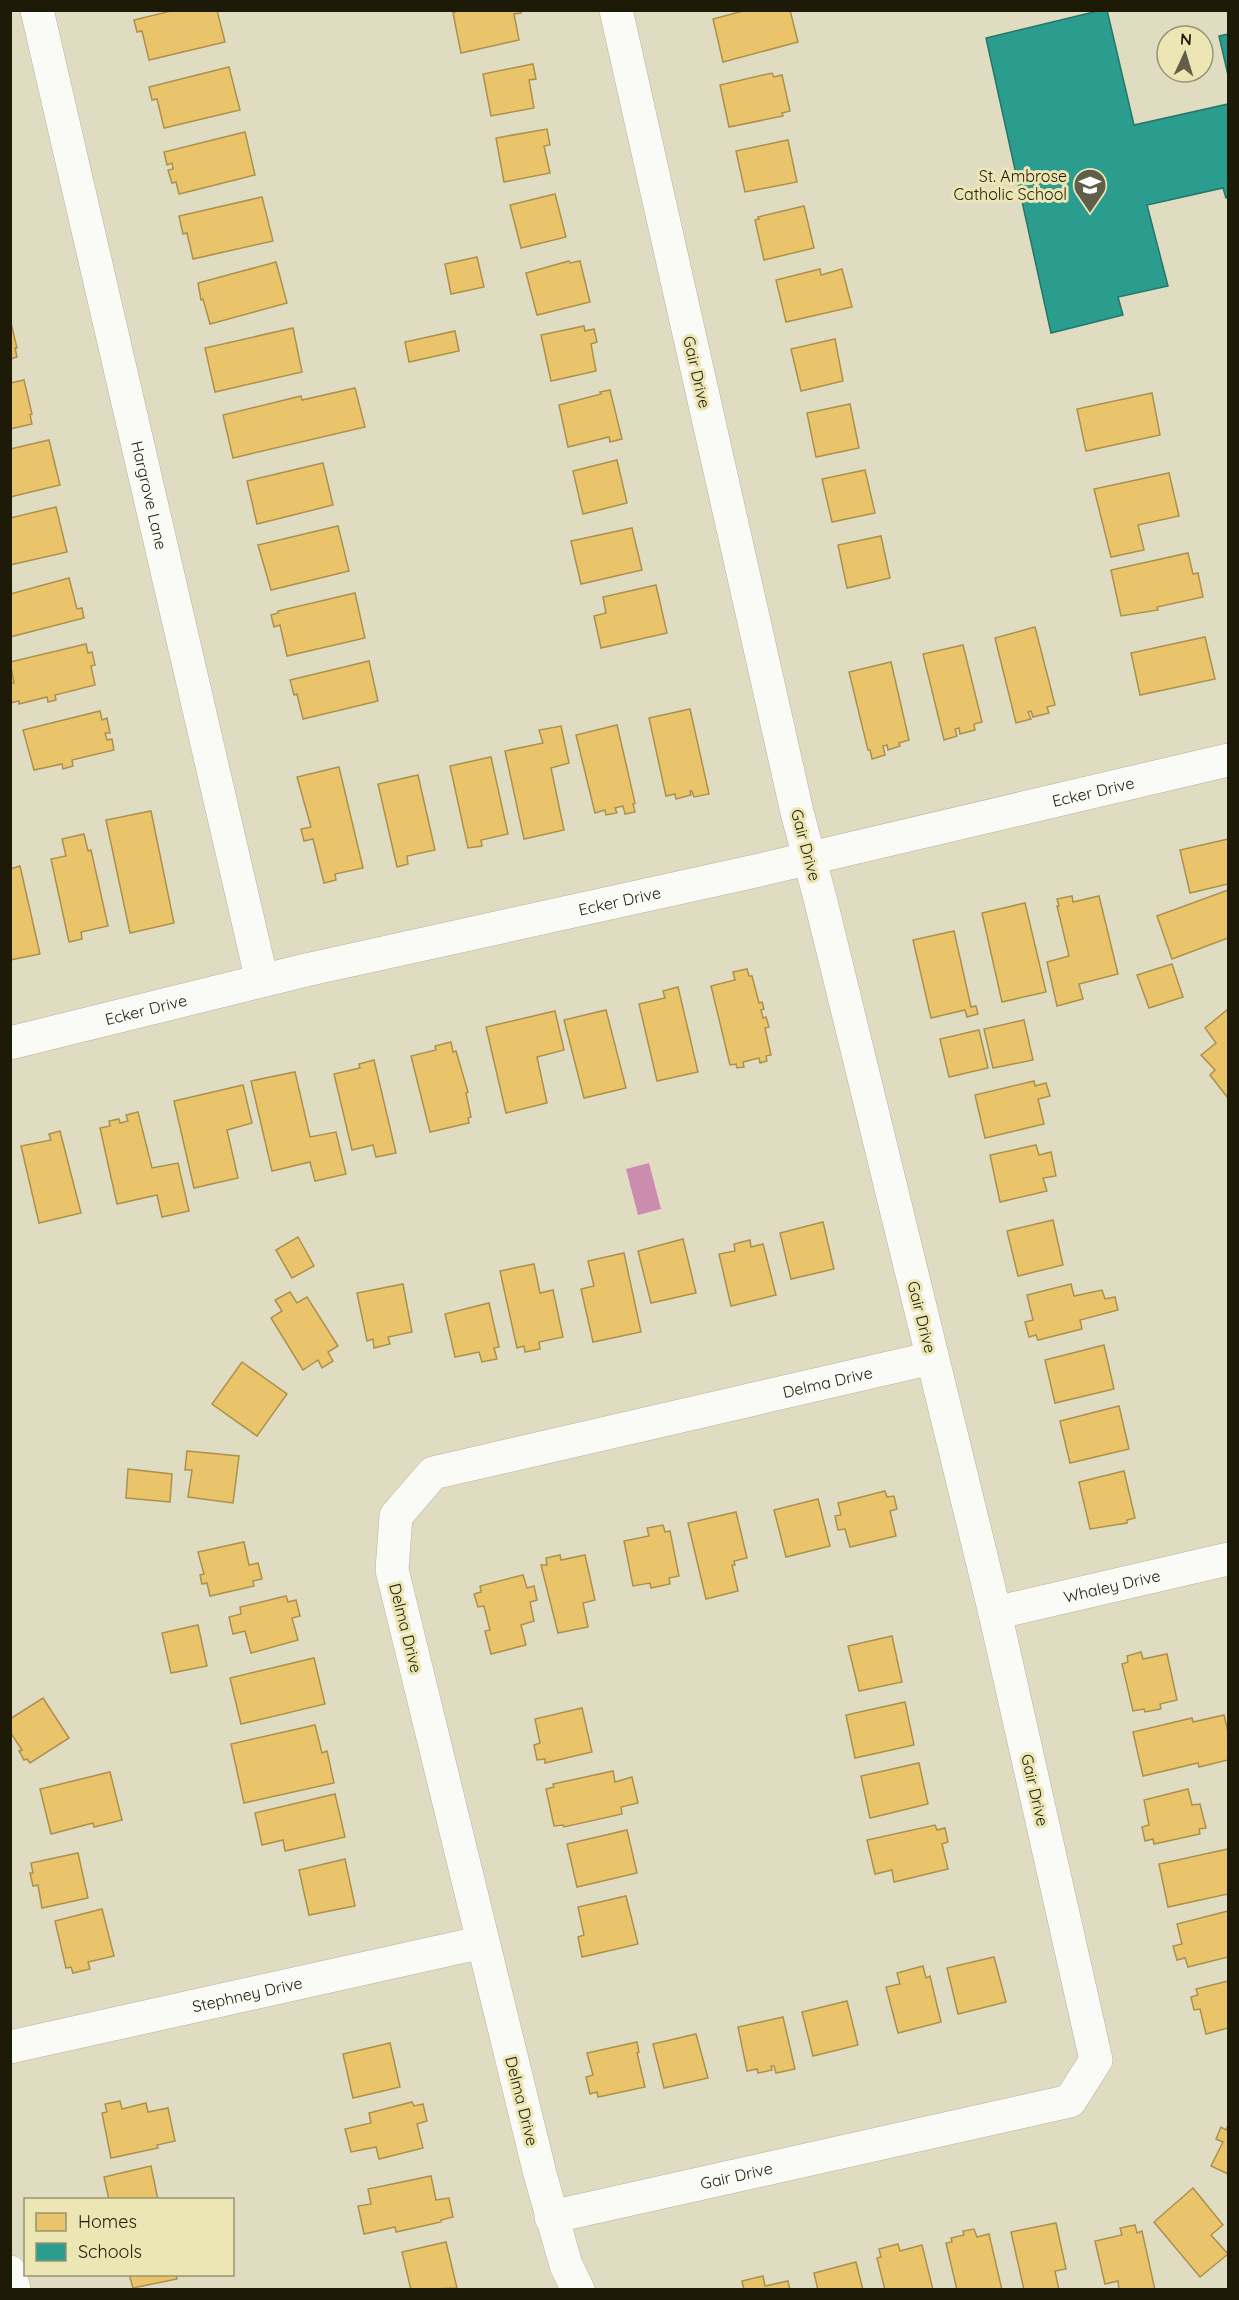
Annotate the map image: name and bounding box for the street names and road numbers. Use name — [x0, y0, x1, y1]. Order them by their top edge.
street label: Gair Drive — [679, 334, 715, 410]
street label: Hargrove Lane — [127, 439, 172, 551]
street label: Ecker Drive — [1050, 772, 1136, 811]
street label: Gair Drive — [787, 807, 825, 883]
street label: Ecker Drive — [577, 882, 663, 920]
street label: Ecker Drive — [103, 990, 189, 1029]
street label: Gair Drive — [903, 1279, 941, 1355]
street label: Delma Drive — [781, 1362, 874, 1402]
street label: Whaley Drive — [1062, 1565, 1162, 1607]
street label: Delma Drive — [385, 1581, 427, 1675]
street label: Gair Drive — [1017, 1752, 1053, 1828]
street label: Stephney Drive — [190, 1972, 304, 2016]
street label: Delma Drive — [501, 2054, 543, 2148]
street label: Gair Drive — [698, 2158, 775, 2193]

